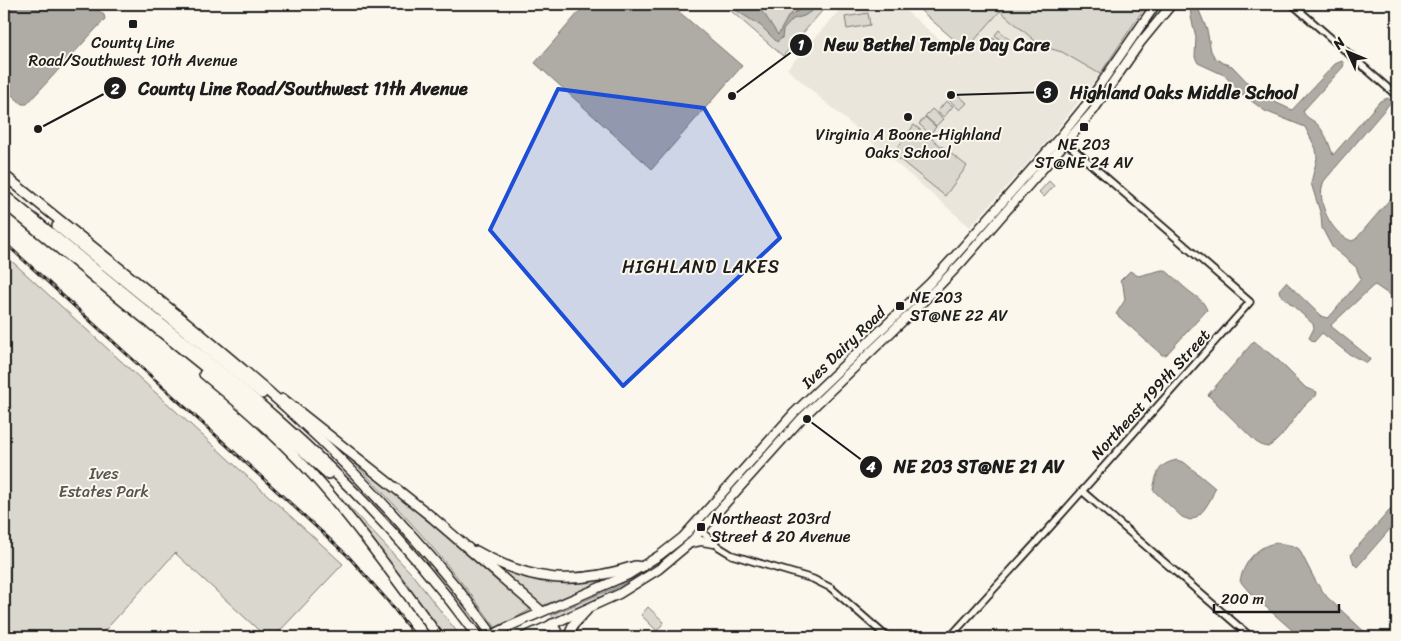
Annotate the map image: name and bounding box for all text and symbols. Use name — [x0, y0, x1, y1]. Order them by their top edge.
marker: County Line Road/Southwest 10th Avenue — [127, 18, 139, 30]
place label: County Line Road/Southwest 10th Avenue — [29, 28, 238, 75]
callout: New Bethel Temple Day Care — [789, 28, 1061, 61]
north arrow — [1324, 28, 1374, 78]
text: New Bethel Temple Day Care — [823, 29, 1051, 61]
text: N — [1326, 31, 1352, 56]
text: 1 — [798, 32, 805, 58]
callout: County Line Road/Southwest 11th Avenue — [103, 72, 478, 105]
text: County Line Road/Southwest 11th Avenue — [137, 73, 468, 105]
text: 2 — [110, 76, 120, 102]
callout: Highland Oaks Middle School — [1034, 76, 1308, 109]
text: Highland Oaks Middle School — [1069, 77, 1299, 109]
text: 3 — [1042, 80, 1052, 106]
marker: Virginia A Boone-Highland Oaks School — [902, 111, 914, 123]
place label: Virginia A Boone-Highland Oaks School — [815, 120, 1002, 167]
marker: NE 203 ST@NE 24 AV — [1078, 121, 1090, 133]
place label: NE 203 ST@NE 24 AV — [1035, 130, 1134, 177]
district label: HIGHLAND LAKES — [622, 251, 780, 283]
place label: NE 203 ST@NE 22 AV — [910, 283, 1008, 330]
street label: Ives Dairy Road — [793, 298, 894, 396]
marker: NE 203 ST@NE 22 AV — [894, 300, 906, 312]
street label: Northeast 199th Street — [1083, 322, 1218, 467]
callout: NE 203 ST@NE 21 AV — [859, 450, 1074, 483]
text: NE 203 ST@NE 21 AV — [893, 451, 1066, 483]
text: 4 — [865, 454, 876, 480]
park label: Ives Estates Park — [59, 459, 149, 506]
place label: Northeast 203rd Street & 20 Avenue — [711, 504, 851, 551]
marker: Northeast 203rd Street & 20 Avenue — [695, 521, 707, 533]
scale bar — [1214, 581, 1338, 613]
text: 200 m — [1221, 586, 1265, 612]

